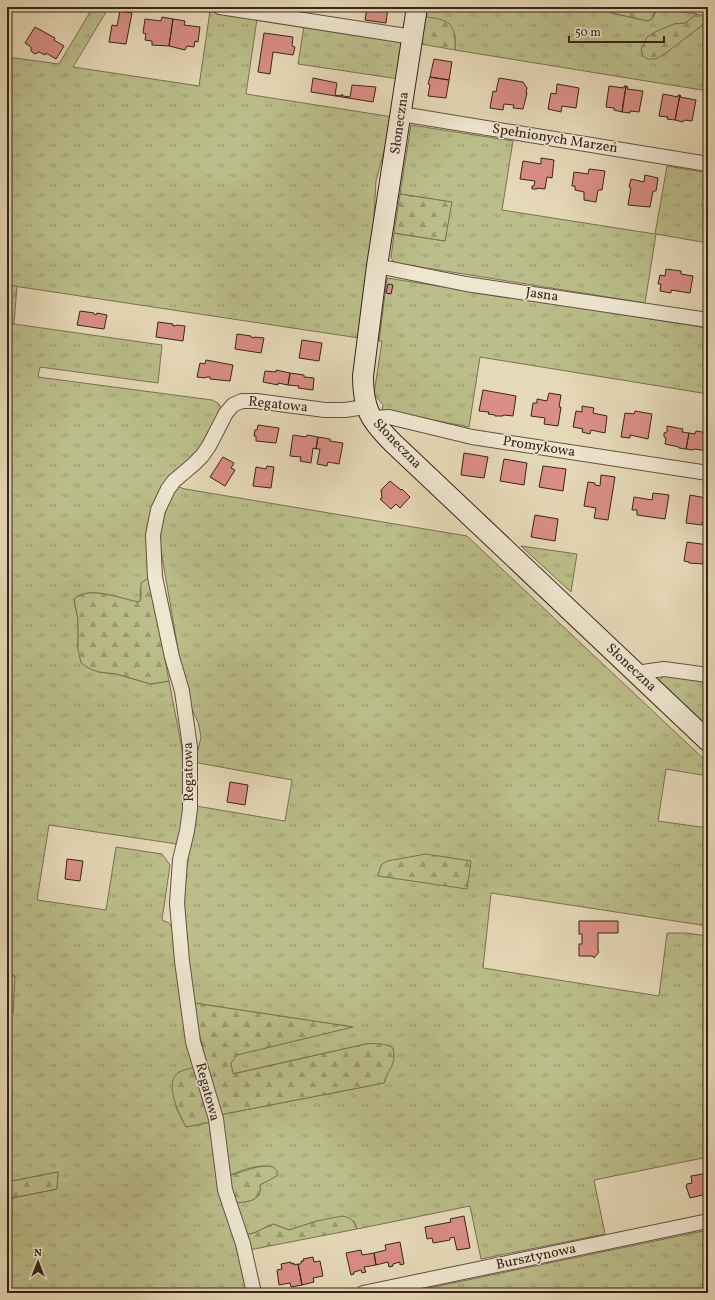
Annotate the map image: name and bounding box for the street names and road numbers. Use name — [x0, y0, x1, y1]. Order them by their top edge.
street label: Słoneczna — [386, 90, 414, 156]
street label: Spełnionych Marzeń — [491, 120, 619, 158]
street label: Jasna — [524, 283, 560, 307]
street label: Regatowa — [247, 392, 309, 418]
street label: Słoneczna — [368, 415, 426, 473]
street label: Promykowa — [501, 432, 577, 462]
street label: Słoneczna — [601, 640, 661, 696]
street label: Regatowa — [179, 742, 199, 802]
street label: Regatowa — [190, 1061, 224, 1123]
street label: Bursztynowa — [494, 1239, 578, 1275]

